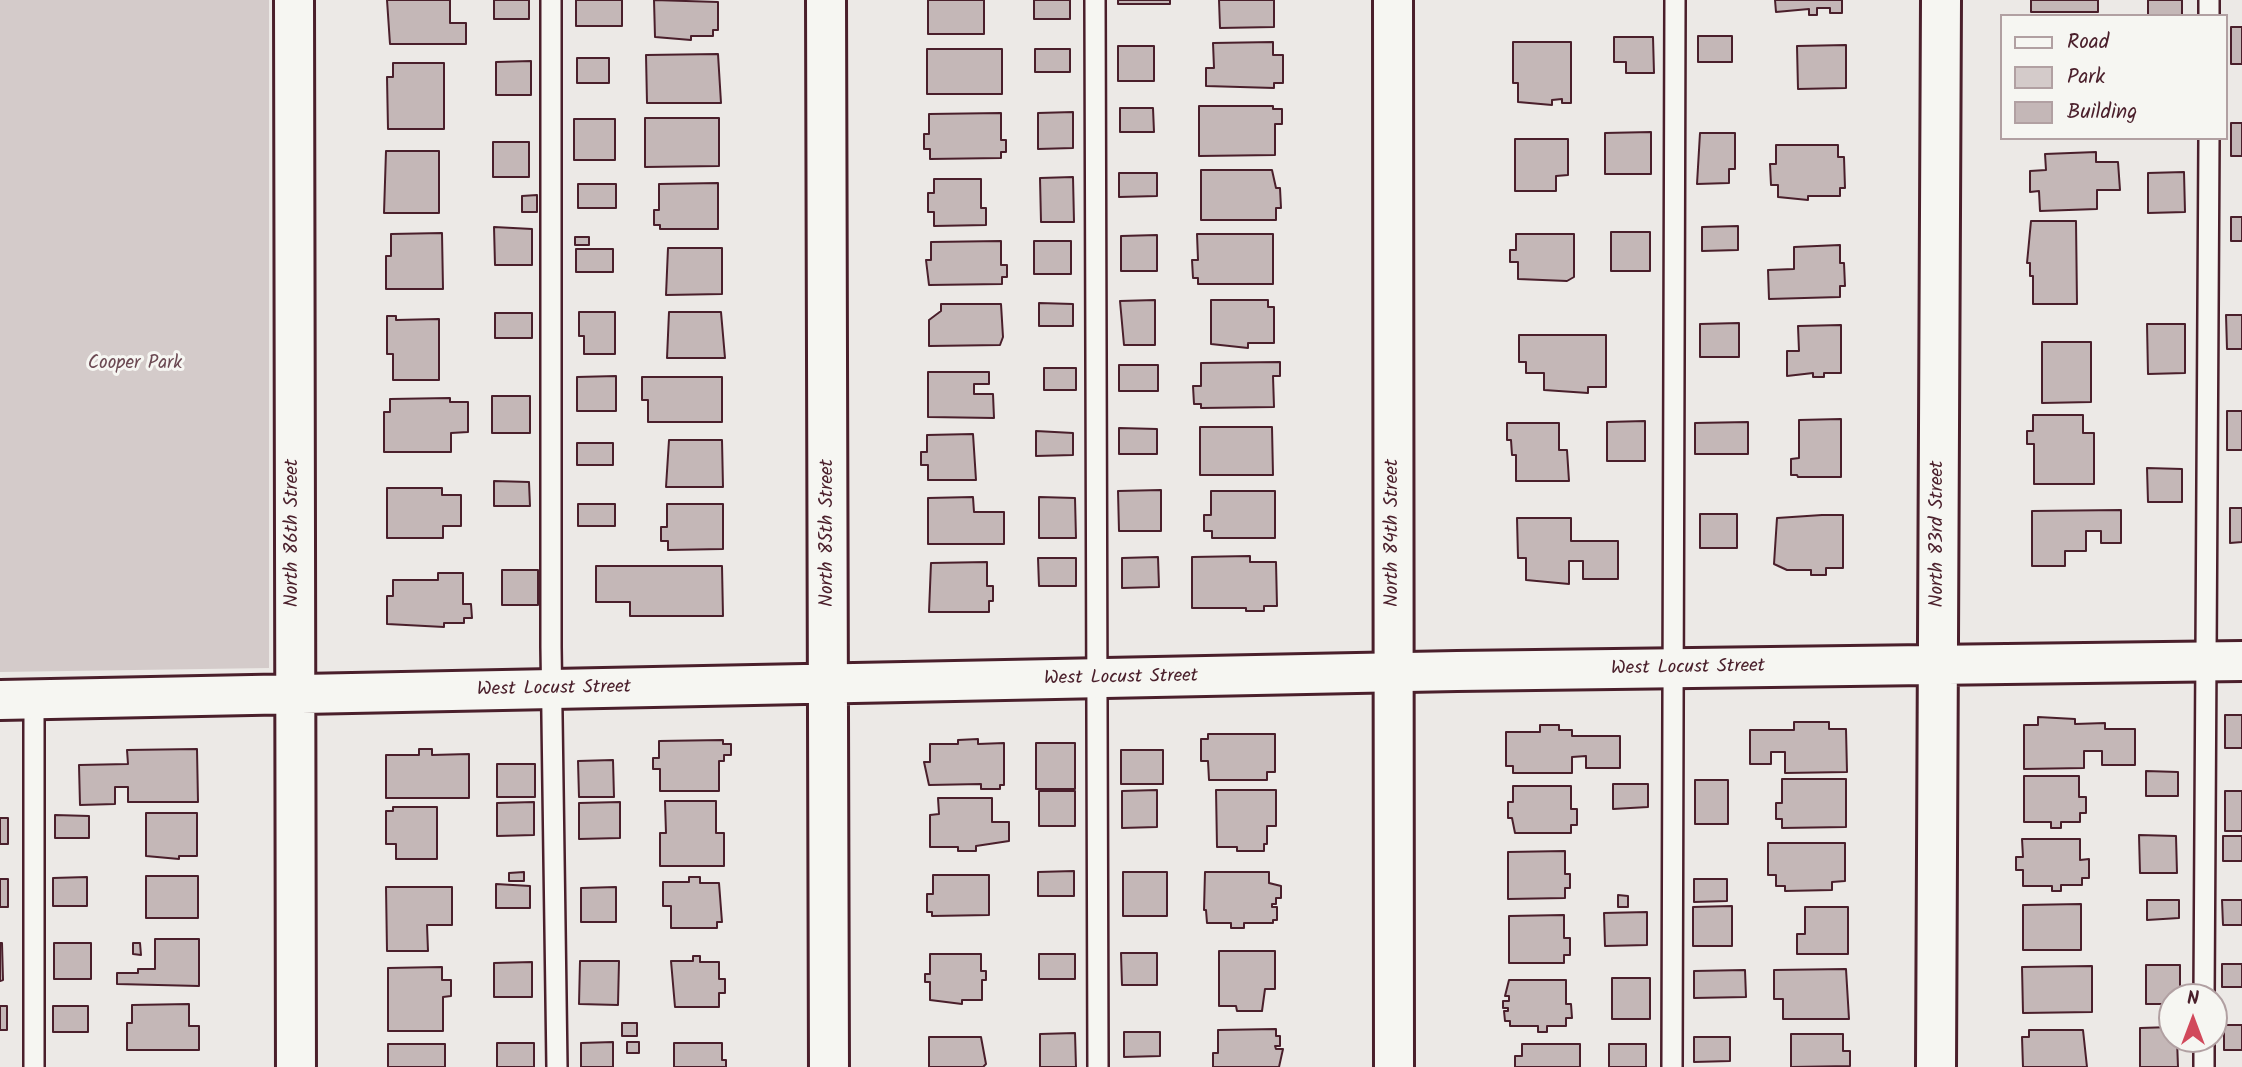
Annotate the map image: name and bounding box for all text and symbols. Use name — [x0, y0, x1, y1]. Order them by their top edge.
legend — [2000, 14, 2228, 140]
text: Road — [2067, 26, 2109, 59]
text: Park — [2067, 61, 2105, 94]
text: Building — [2067, 96, 2137, 129]
park label: Cooper Park — [88, 354, 182, 376]
street label: North 86th Street — [283, 459, 305, 607]
street label: North 85th Street — [818, 459, 840, 607]
street label: North 84th Street — [1383, 459, 1405, 607]
street label: North 83rd Street — [1928, 461, 1950, 607]
street label: West Locust Street — [1611, 656, 1765, 682]
street label: West Locust Street — [1044, 666, 1198, 692]
street label: West Locust Street — [477, 677, 631, 703]
north arrow — [2158, 983, 2228, 1053]
text: N — [2187, 984, 2199, 1014]

